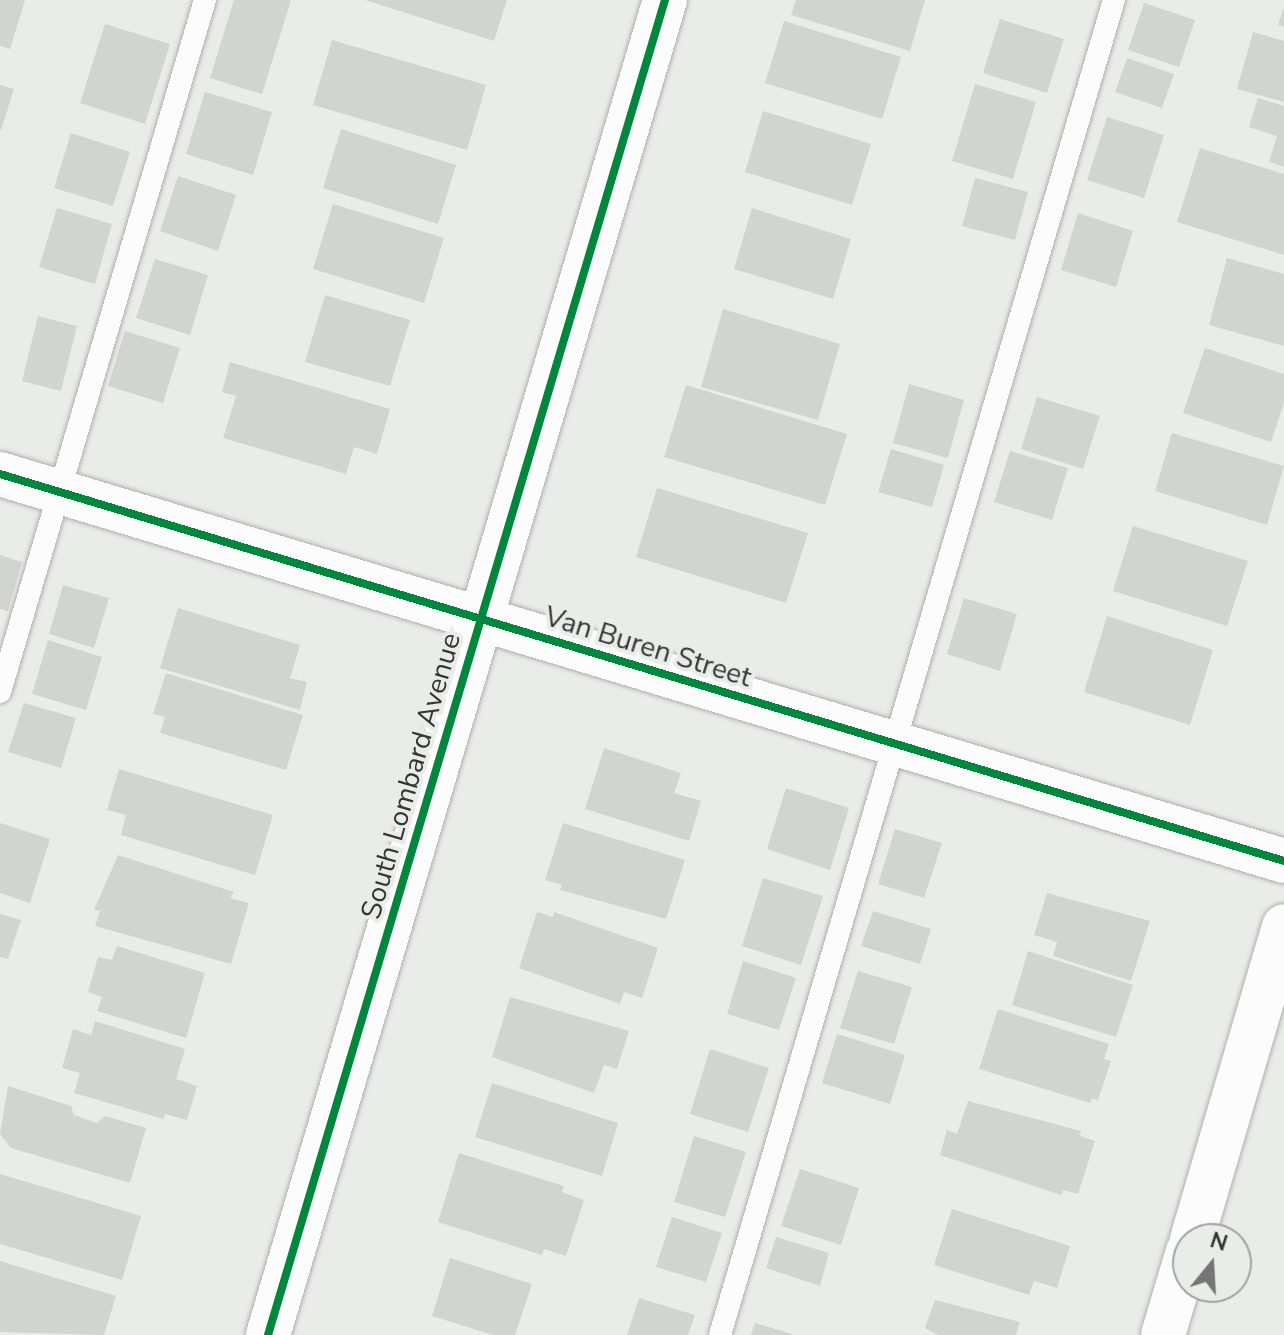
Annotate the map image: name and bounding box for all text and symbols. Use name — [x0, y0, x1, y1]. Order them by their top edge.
street label: Van Buren Street — [541, 600, 755, 694]
street label: South Lombard Avenue — [354, 629, 468, 923]
north arrow — [1172, 1223, 1252, 1303]
text: N — [1206, 1225, 1231, 1259]

